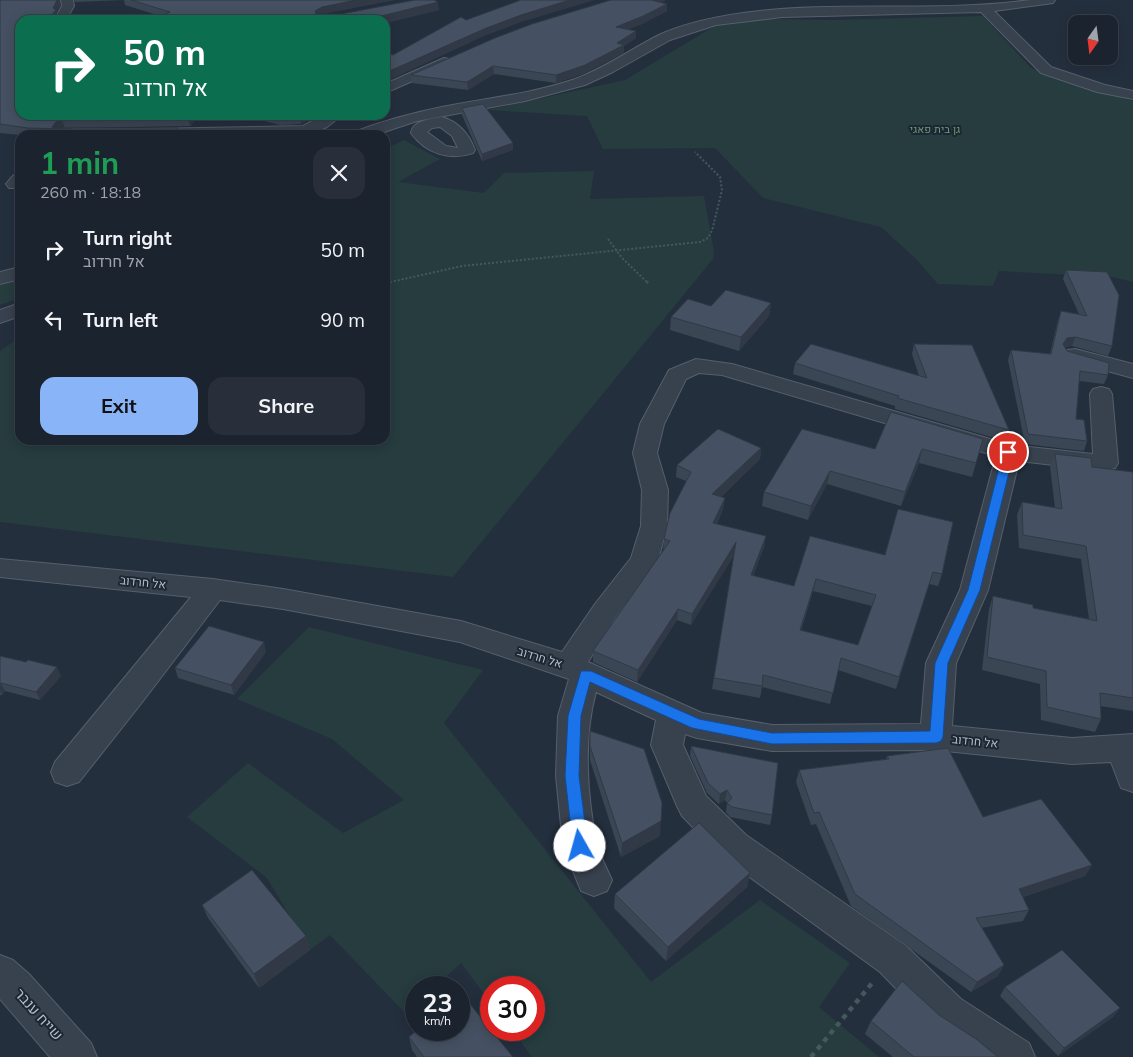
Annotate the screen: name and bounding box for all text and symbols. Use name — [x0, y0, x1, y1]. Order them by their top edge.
north arrow — [1068, 15, 1118, 65]
map controls — [1068, 15, 1118, 65]
text: 50 m — [123, 30, 206, 74]
icon: right — [40, 35, 105, 100]
text: אל חרדוב — [123, 74, 208, 102]
park label: גן בית פאגי — [910, 122, 960, 136]
text: 1 min — [40, 144, 119, 182]
button: close — [313, 147, 365, 199]
text: 260 m · 18:18 — [40, 182, 141, 202]
text: Turn right — [83, 226, 172, 250]
icon: right — [40, 236, 68, 264]
text: 50 m — [321, 238, 365, 262]
text: אל חרדוב — [83, 251, 145, 271]
icon: left — [40, 306, 68, 334]
text: Turn left — [83, 308, 158, 332]
text: 90 m — [321, 308, 365, 332]
button: Exit — [40, 377, 198, 435]
button: Share — [208, 377, 365, 435]
pin — [987, 431, 1029, 473]
icon: arrive — [994, 438, 1022, 466]
street label: אל חרדוב — [119, 572, 167, 592]
street label: אל חרדוב — [516, 643, 565, 671]
street label: אל חרדוב — [951, 731, 999, 751]
position arrow — [553, 819, 605, 871]
speed limit sign: 30 — [480, 976, 545, 1041]
street label: שייח ענבר — [11, 984, 67, 1044]
text: 23 — [422, 987, 453, 1018]
text: km/h — [424, 1013, 451, 1028]

